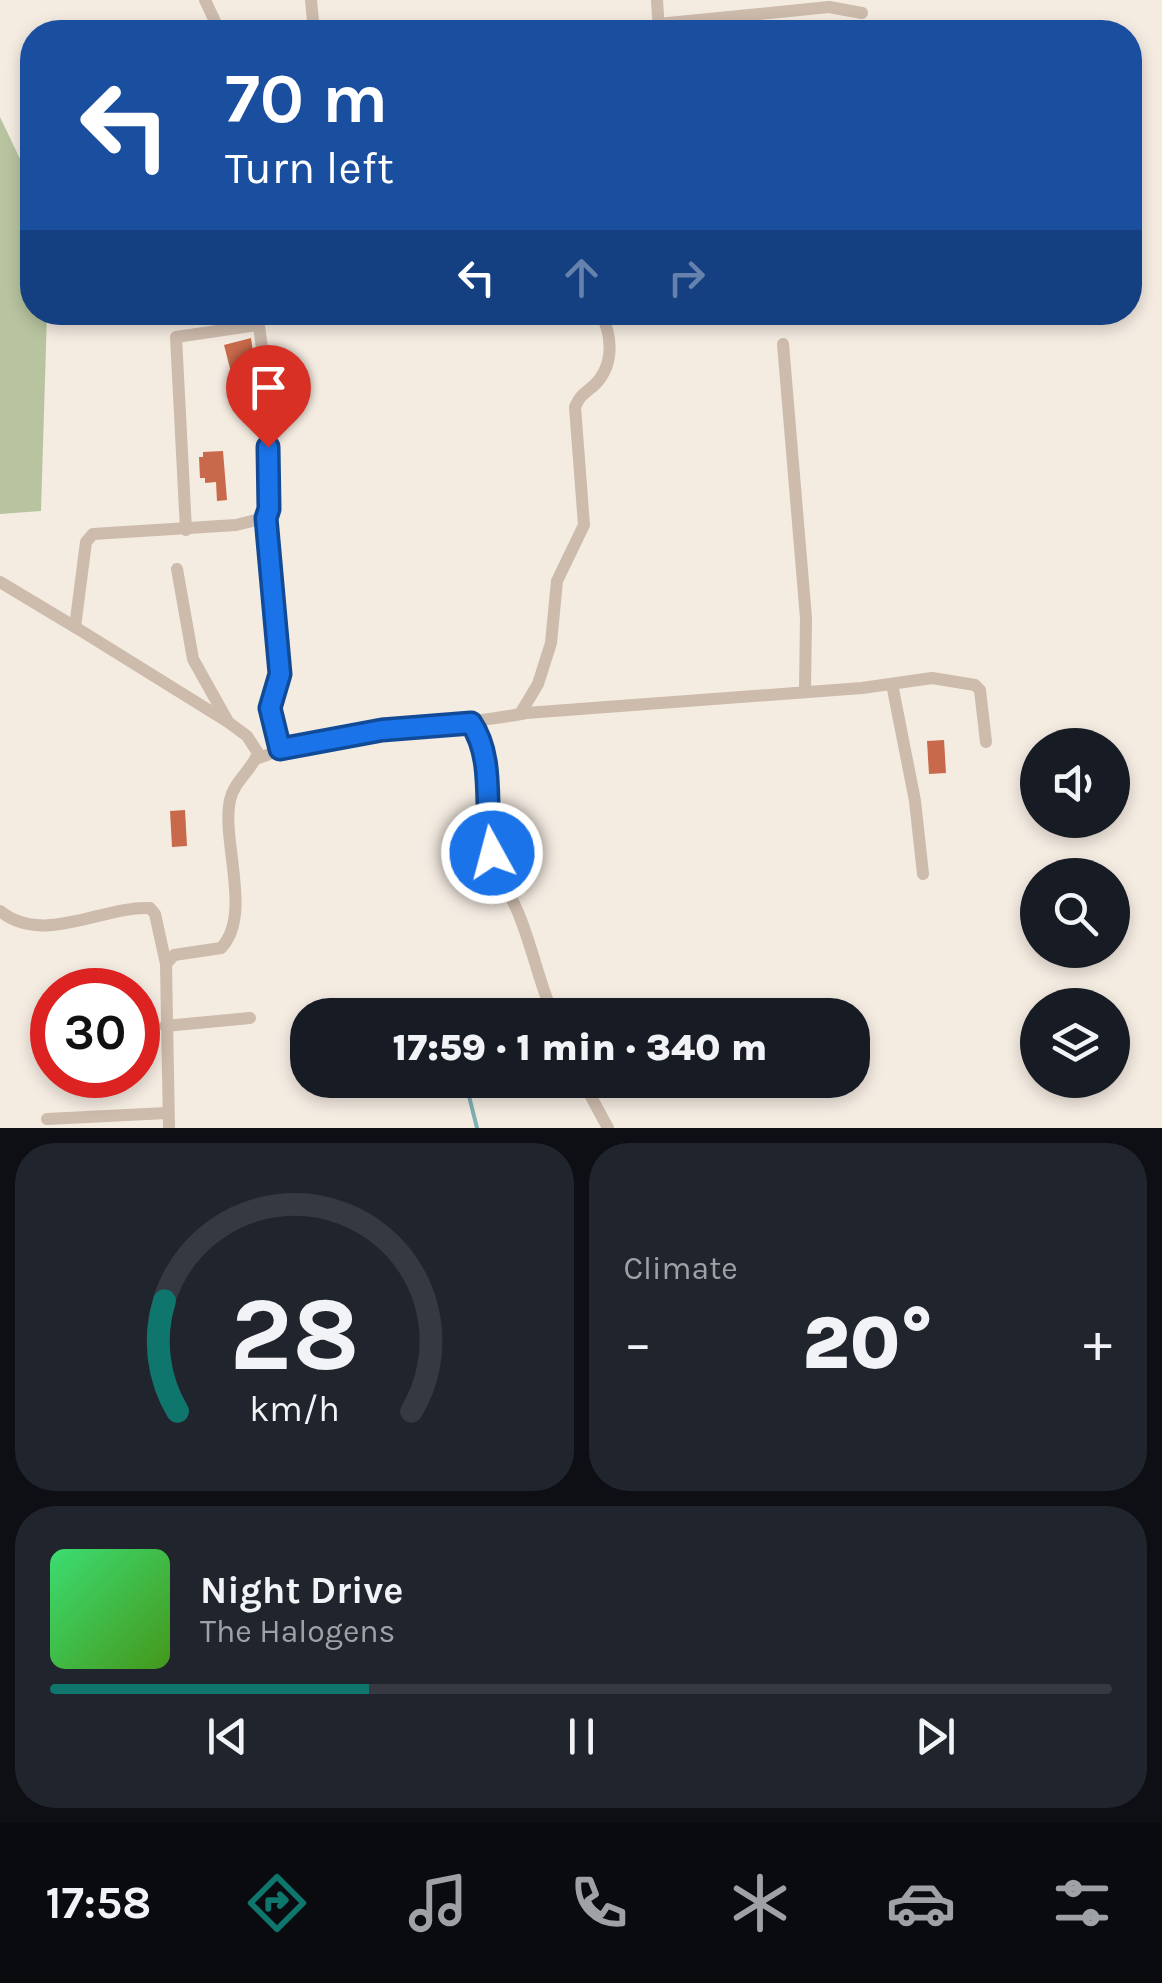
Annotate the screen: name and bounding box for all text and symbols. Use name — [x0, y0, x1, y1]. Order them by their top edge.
text: 70 m — [225, 58, 388, 140]
icon: left — [60, 60, 190, 190]
text: Turn left — [225, 142, 394, 194]
icon: left — [449, 250, 504, 305]
icon: ahead — [554, 250, 609, 305]
icon: right — [659, 250, 714, 305]
pin — [226, 345, 311, 448]
icon: arrive — [241, 360, 296, 415]
map controls — [1020, 728, 1130, 1098]
button: sound — [1020, 728, 1130, 838]
position arrow — [440, 801, 544, 905]
button: search — [1020, 858, 1130, 968]
speed limit sign: 30 — [30, 968, 160, 1098]
button: layers — [1020, 988, 1130, 1098]
text: 17:59 · 1 min · 340 m — [393, 1025, 767, 1070]
text: Climate — [624, 1250, 738, 1287]
text: 28 — [229, 1274, 359, 1395]
text: 20° — [802, 1299, 933, 1387]
text: − — [624, 1311, 652, 1375]
text: + — [1083, 1311, 1112, 1375]
text: km/h — [249, 1388, 340, 1430]
text: Night Drive — [200, 1568, 403, 1613]
text: The Halogens — [200, 1613, 395, 1650]
icon: previous — [200, 1709, 255, 1764]
icon: pause — [554, 1709, 609, 1764]
icon: next — [908, 1709, 963, 1764]
icon: directions — [242, 1868, 312, 1938]
icon: music — [403, 1868, 473, 1938]
icon: phone — [564, 1868, 634, 1938]
icon: climate — [725, 1868, 795, 1938]
icon: car — [886, 1868, 956, 1938]
icon: filters — [1047, 1868, 1117, 1938]
text: 17:58 — [45, 1877, 151, 1929]

